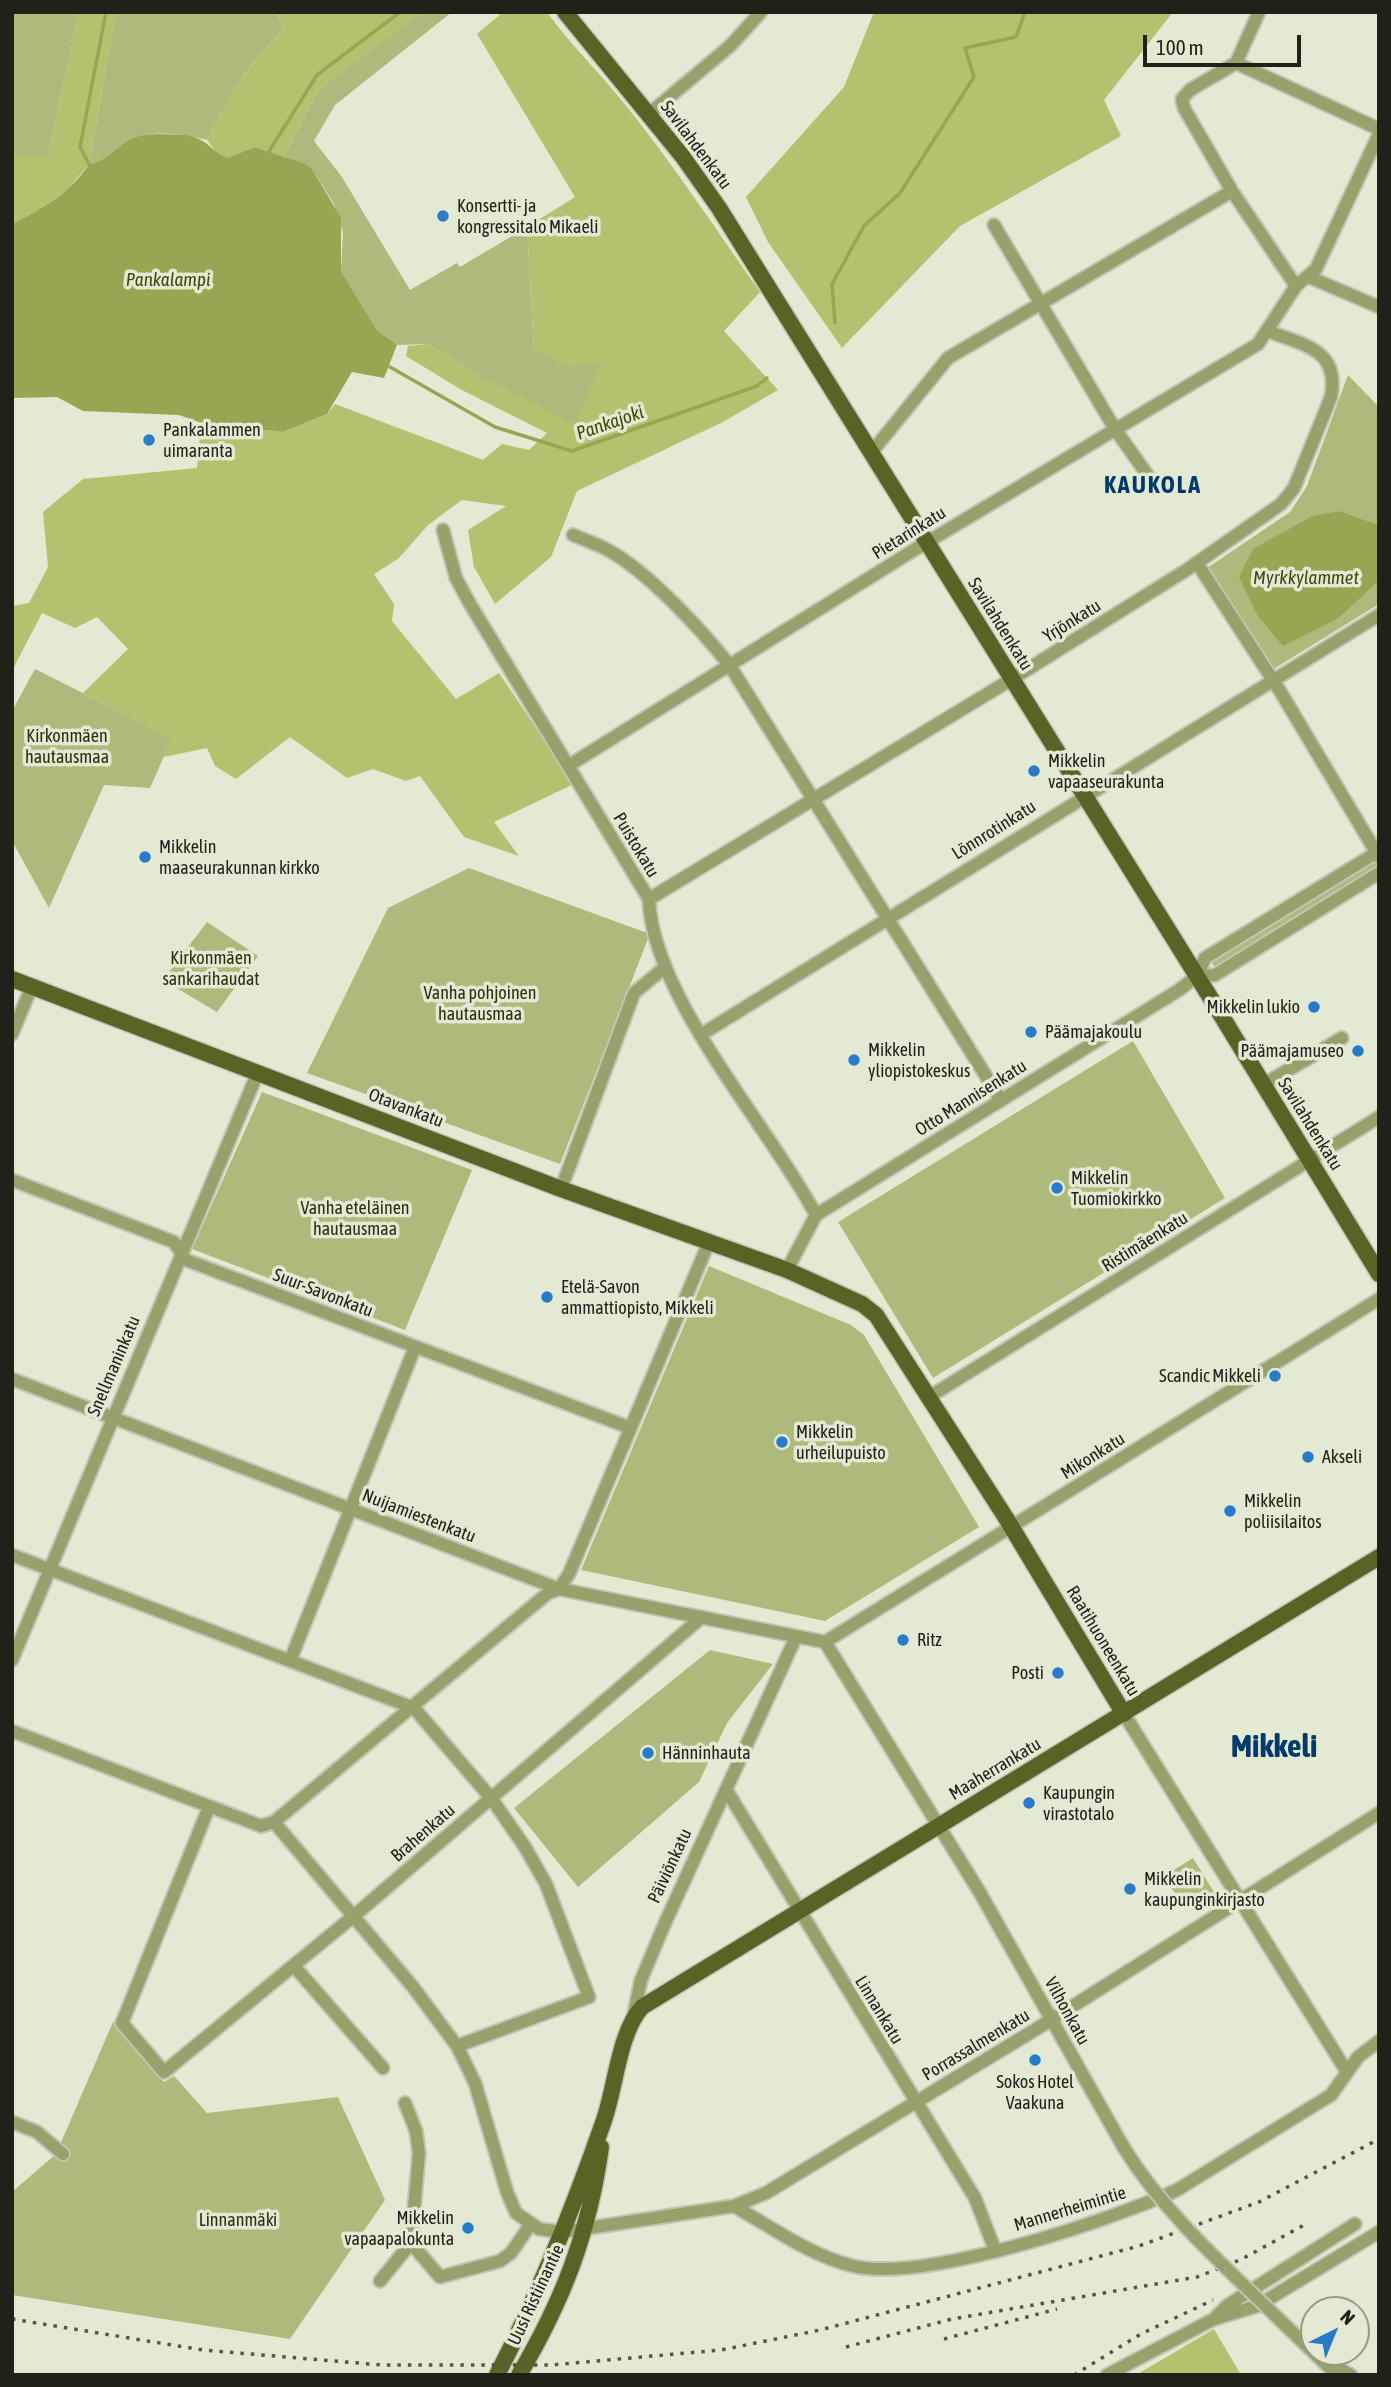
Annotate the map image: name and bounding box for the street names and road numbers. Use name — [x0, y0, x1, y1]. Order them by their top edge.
street label: Savilahdenkatu — [656, 97, 736, 193]
street label: Pietarinkatu — [868, 502, 950, 564]
street label: Savilahdenkatu — [963, 574, 1037, 674]
street label: Yrjönkatu — [1039, 595, 1105, 647]
street label: Lönnrotinkatu — [948, 796, 1040, 864]
street label: Puistokatu — [608, 809, 664, 881]
street label: Otto Mannisenkatu — [911, 1055, 1031, 1141]
street label: Savilahdenkatu — [1273, 1074, 1347, 1174]
street label: Otavankatu — [365, 1084, 447, 1132]
street label: Ristimäenkatu — [1098, 1207, 1192, 1277]
street label: Suur-Savonkatu — [270, 1264, 376, 1322]
street label: Snellmaninkatu — [83, 1312, 145, 1420]
street label: Mikonkatu — [1057, 1428, 1129, 1484]
street label: Nuijamiestenkatu — [359, 1484, 479, 1548]
street label: Raatihuoneenkatu — [1062, 1582, 1144, 1700]
street label: Maaherrankatu — [945, 1733, 1045, 1805]
street label: Brahenkatu — [387, 1799, 459, 1867]
street label: Päiviönkatu — [643, 1825, 697, 1907]
street label: Linnankatu — [850, 1972, 908, 2048]
street label: Vilhonkatu — [1040, 1973, 1094, 2049]
street label: Porrassalmenkatu — [918, 2004, 1034, 2086]
street label: Mannerheimintie — [1012, 2182, 1128, 2236]
street label: Uusi Ristiinantie — [503, 2241, 569, 2349]

